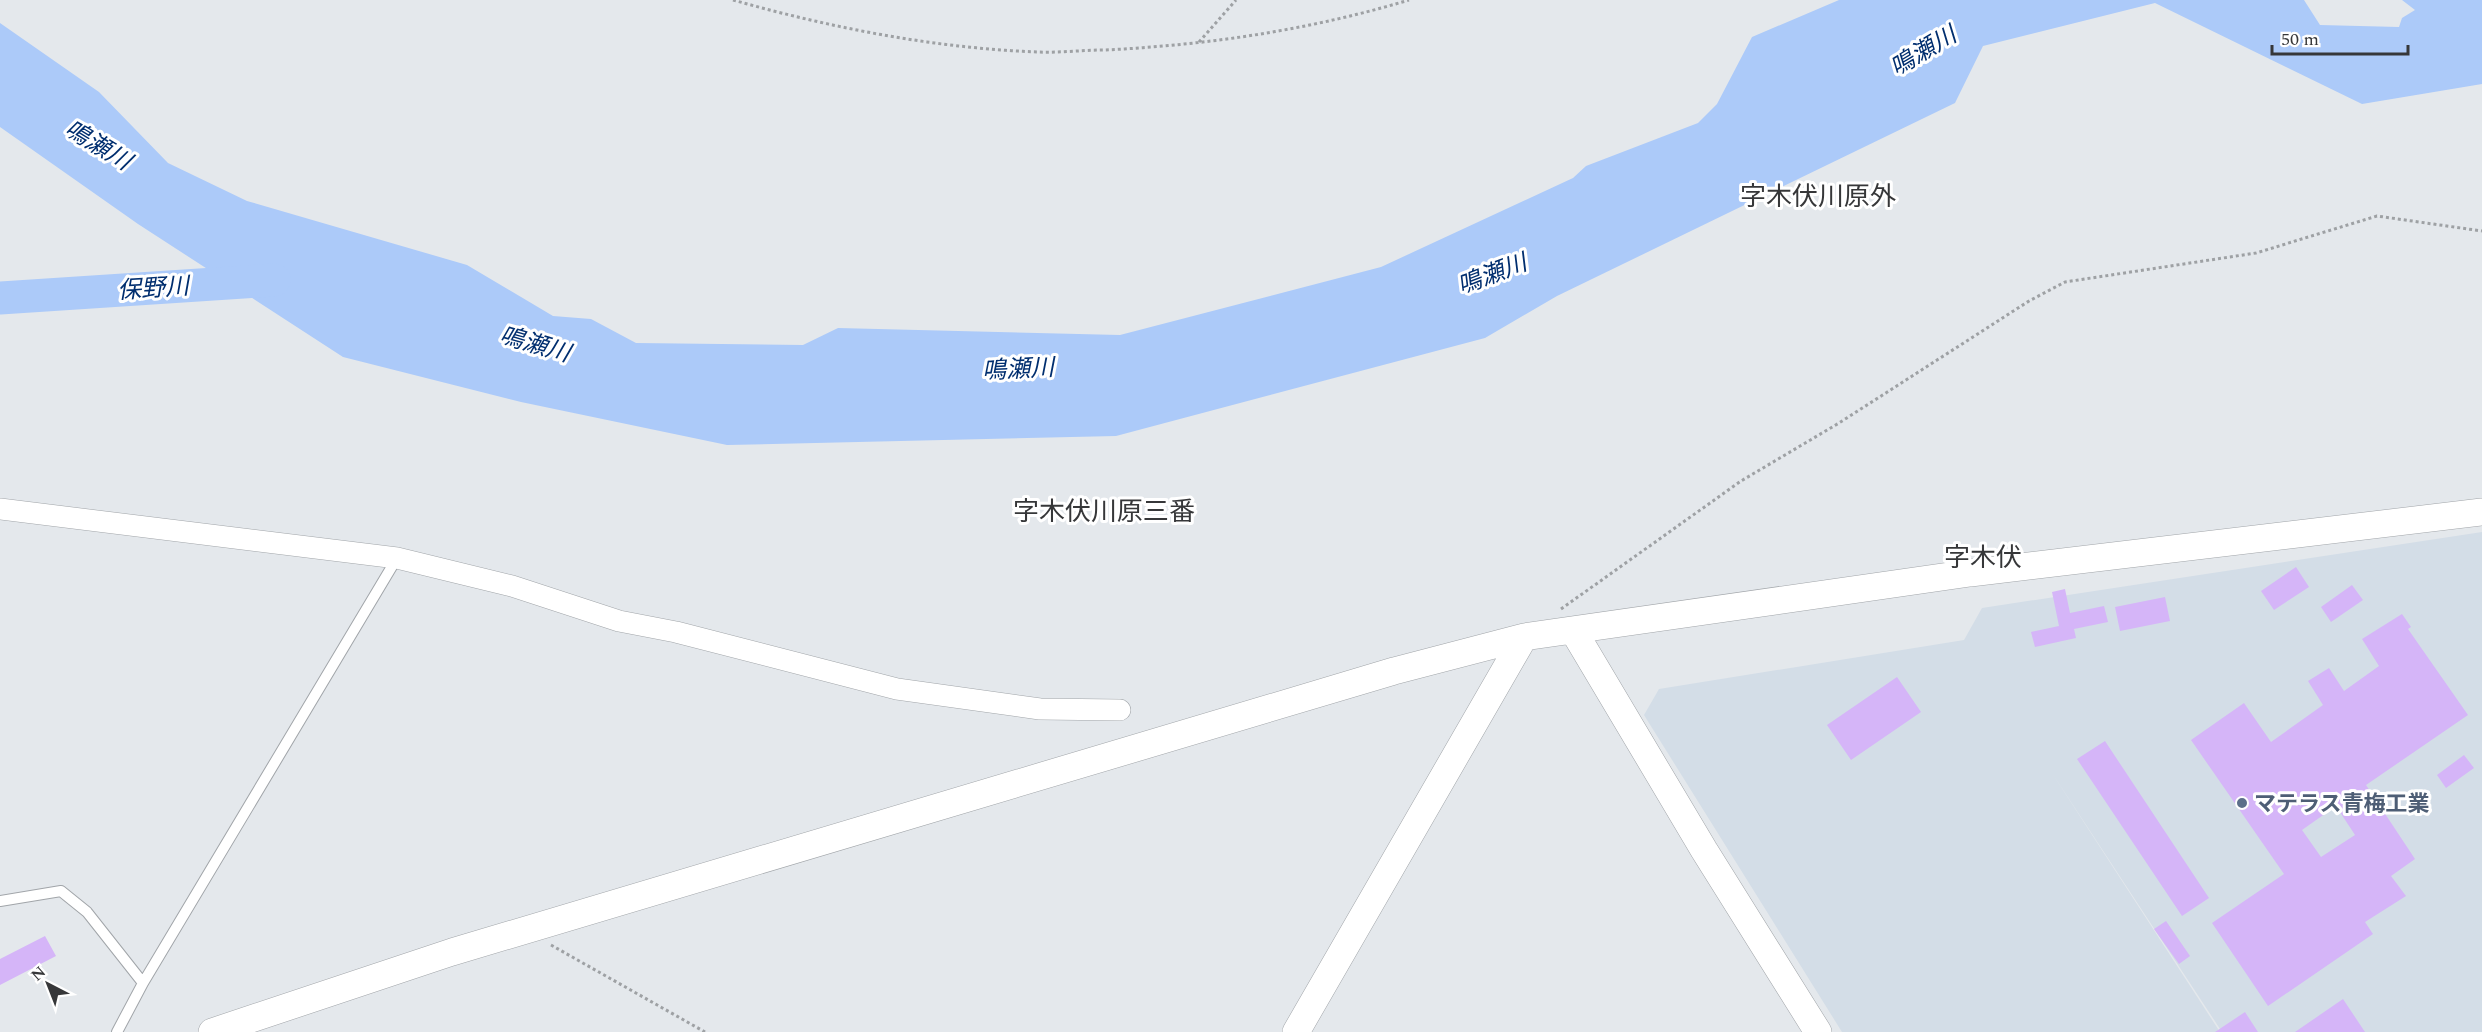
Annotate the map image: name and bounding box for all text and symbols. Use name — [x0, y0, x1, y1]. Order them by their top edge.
water label: 鳴瀬川 — [1883, 16, 1966, 86]
scale bar — [2272, 18, 2408, 56]
text: 50 m — [2281, 26, 2319, 53]
water label: 鳴瀬川 — [57, 112, 140, 181]
district label: 字木伏川原外 — [1740, 177, 1896, 217]
water label: 鳴瀬川 — [1452, 244, 1535, 305]
water label: 保野川 — [116, 268, 193, 309]
water label: 鳴瀬川 — [495, 318, 577, 373]
water label: 鳴瀬川 — [981, 350, 1058, 390]
district label: 字木伏川原三番 — [1013, 492, 1195, 532]
district label: 字木伏 — [1944, 538, 2022, 578]
place label: マテラス青梅工業 — [2254, 788, 2430, 821]
marker: マテラス青梅工業 — [2235, 796, 2249, 810]
north arrow — [18, 954, 78, 1014]
text: N — [26, 960, 52, 987]

